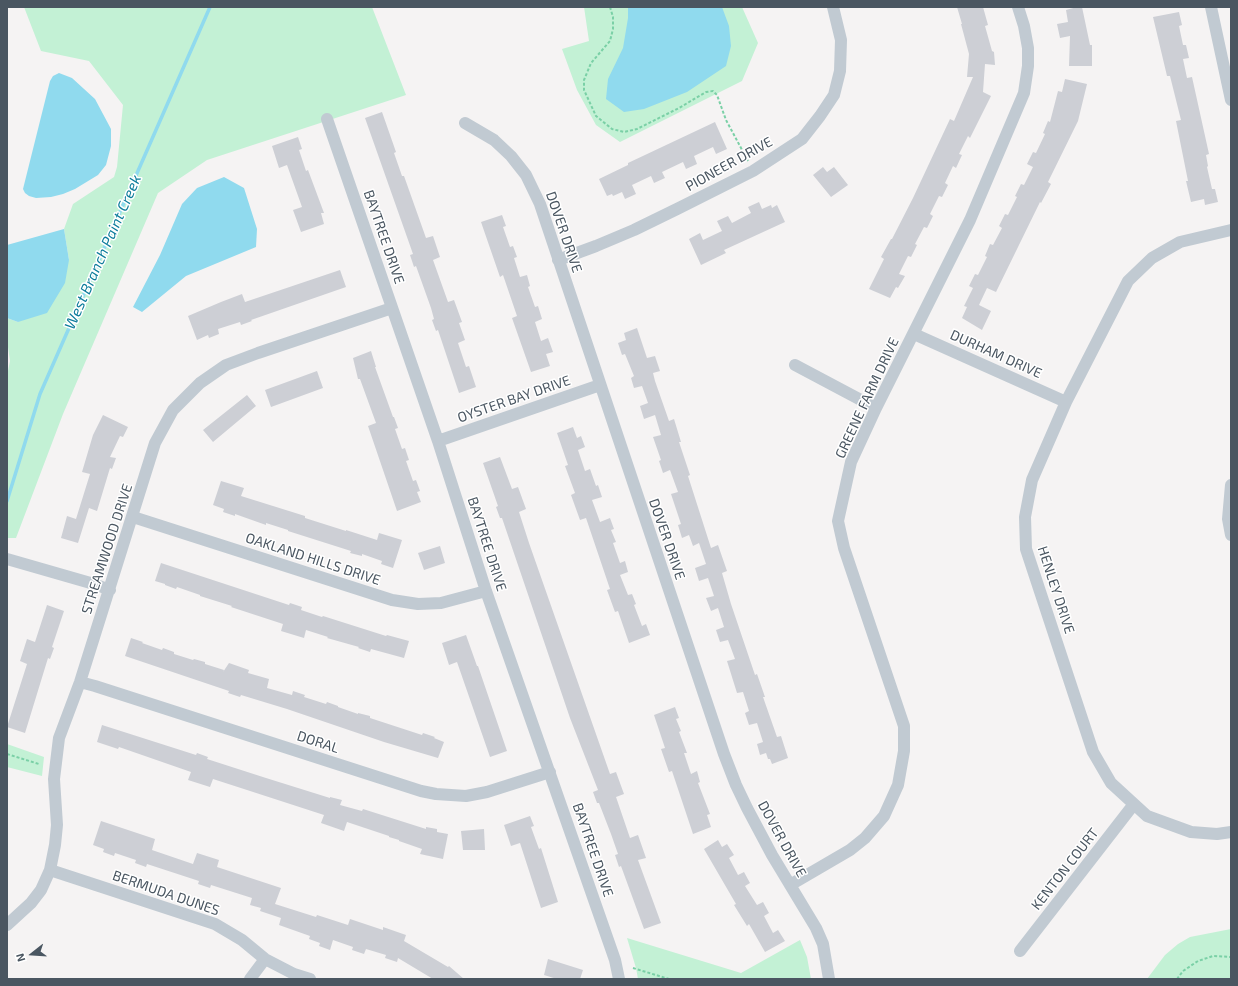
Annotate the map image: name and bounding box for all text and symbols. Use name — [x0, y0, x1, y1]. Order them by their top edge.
street label: PIONEER DRIVE — [683, 133, 775, 195]
water label: West Branch Paint Creek — [61, 172, 145, 332]
street label: BAYTREE DRIVE — [360, 188, 408, 286]
street label: DOVER DRIVE — [542, 189, 586, 275]
street label: DURHAM DRIVE — [947, 326, 1045, 382]
street label: GREENE FARM DRIVE — [832, 335, 902, 461]
street label: OYSTER BAY DRIVE — [455, 372, 573, 426]
street label: STREAMWOOD DRIVE — [78, 482, 136, 616]
street label: BAYTREE DRIVE — [464, 495, 510, 593]
street label: DOVER DRIVE — [645, 496, 689, 582]
street label: OAKLAND HILLS DRIVE — [243, 529, 383, 589]
street label: HENLEY DRIVE — [1034, 544, 1078, 636]
street label: DORAL — [295, 727, 341, 757]
street label: DOVER DRIVE — [754, 798, 810, 880]
street label: BAYTREE DRIVE — [569, 801, 617, 899]
street label: KENTON COURT — [1028, 825, 1102, 913]
street label: BERMUDA DUNES — [110, 867, 222, 919]
north arrow — [12, 934, 52, 974]
text: N — [13, 952, 27, 963]

